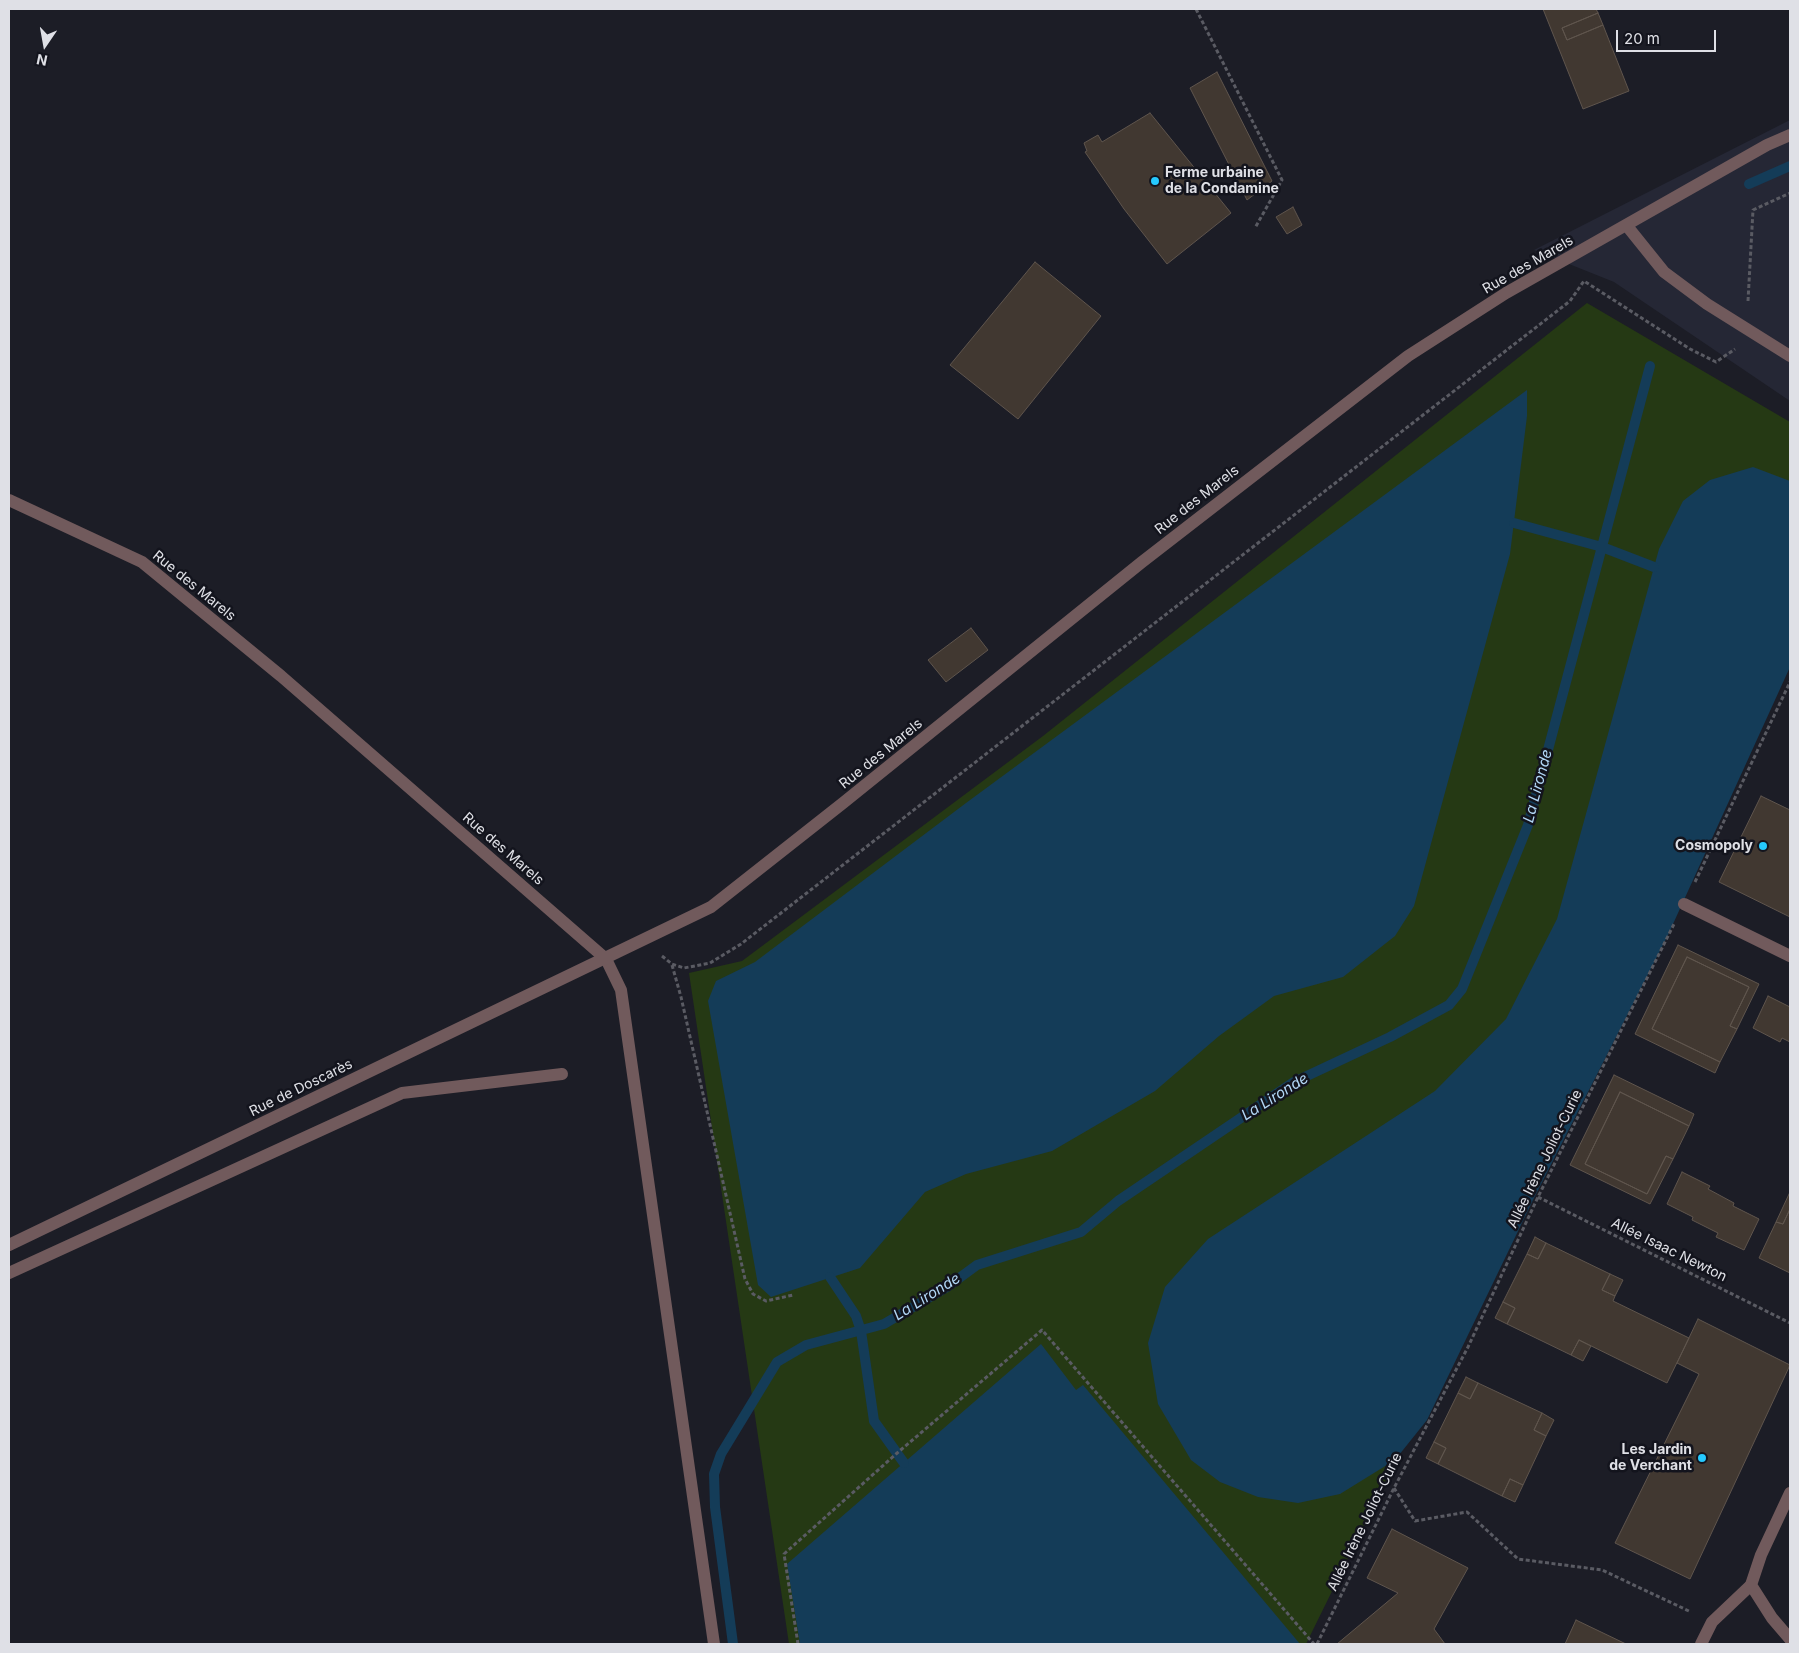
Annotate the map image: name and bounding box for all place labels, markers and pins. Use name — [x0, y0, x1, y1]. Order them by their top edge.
place label: Ferme urbaine de la Condamine — [1165, 165, 1279, 198]
marker: Ferme urbaine de la Condamine — [1149, 175, 1161, 187]
place label: Cosmopoly — [1675, 838, 1753, 854]
marker: Cosmopoly — [1757, 840, 1769, 852]
place label: Les Jardin de Verchant — [1609, 1442, 1692, 1474]
marker: Les Jardin de Verchant — [1696, 1452, 1708, 1464]

